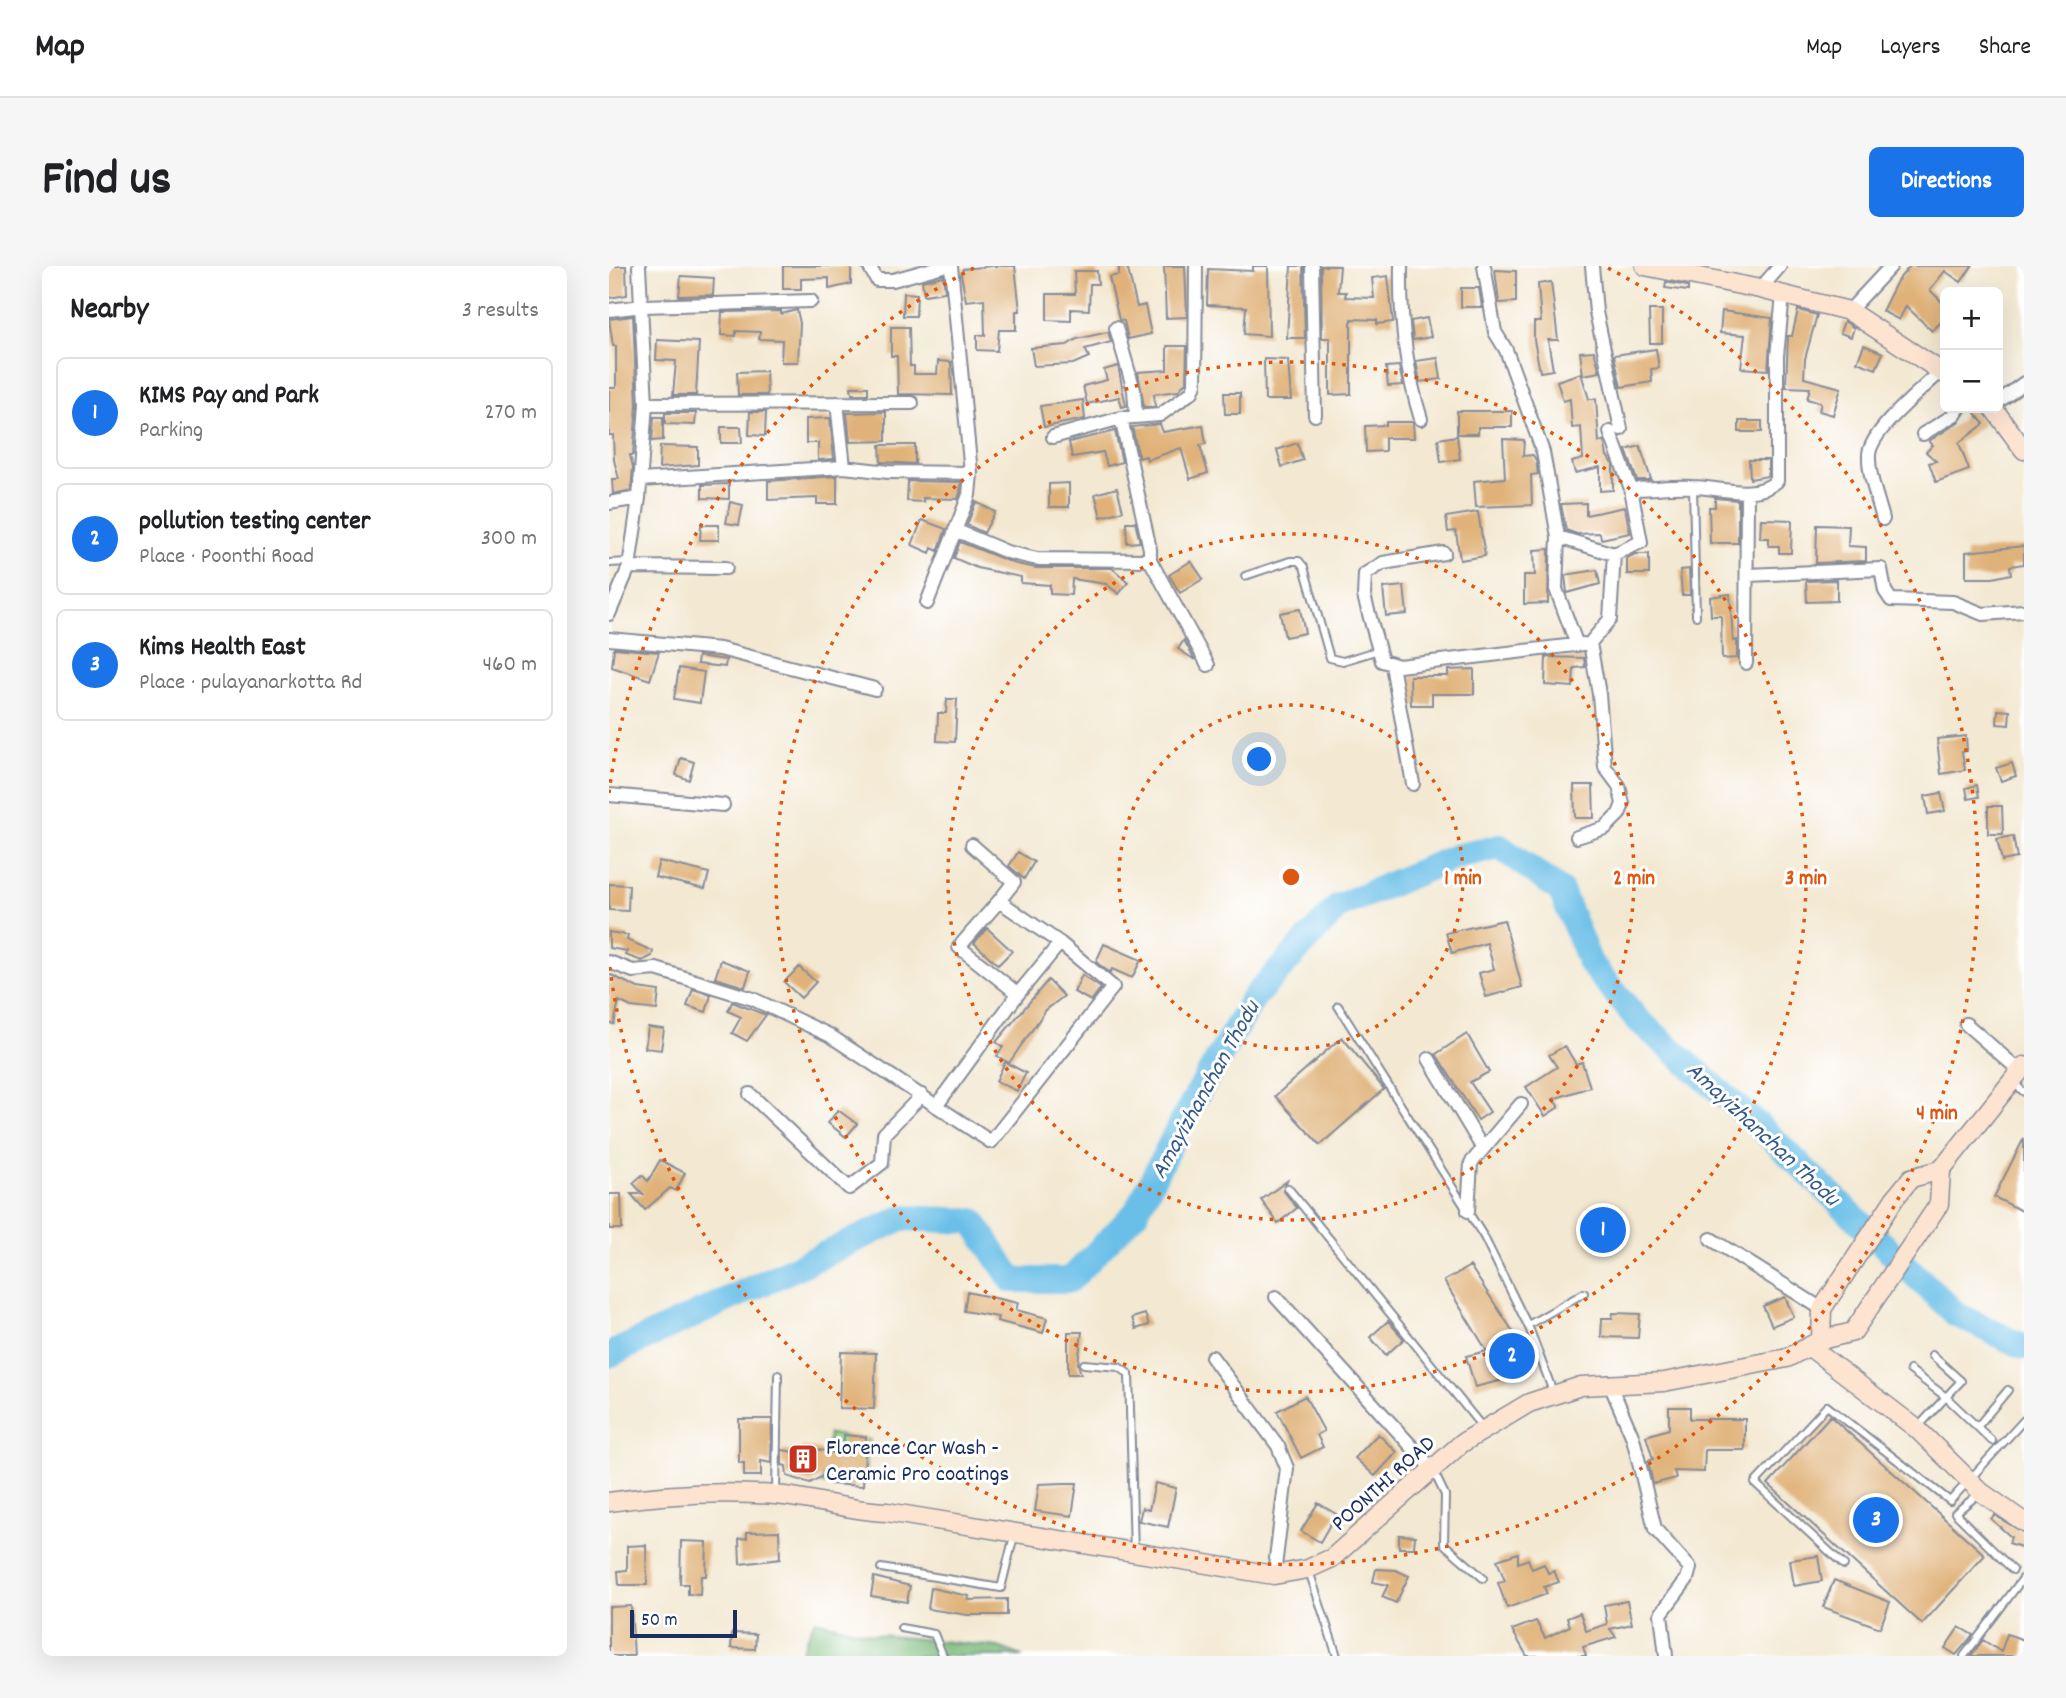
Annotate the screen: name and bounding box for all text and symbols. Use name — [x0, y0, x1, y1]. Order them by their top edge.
text: Map — [35, 25, 85, 72]
text: Map — [1806, 31, 1842, 65]
text: Layers — [1880, 31, 1941, 65]
text: Share — [1979, 31, 2031, 65]
text: Find us — [42, 147, 171, 217]
button: Directions — [1869, 147, 2024, 217]
map controls — [1940, 287, 2003, 413]
button: + — [1940, 287, 2003, 350]
text: Nearby — [70, 290, 148, 333]
text: 3 results — [462, 295, 539, 328]
button: − — [1940, 350, 2003, 413]
text: KIMS Pay and Park — [139, 378, 319, 415]
text: 1 — [92, 397, 98, 430]
text: 270 m — [485, 397, 537, 430]
text: Parking — [139, 415, 203, 448]
text: pollution testing center — [139, 504, 370, 541]
text: 2 — [90, 523, 100, 556]
text: 300 m — [481, 523, 537, 556]
text: Place · Poonthi Road — [139, 541, 314, 574]
text: Kims Health East — [139, 630, 306, 667]
text: 3 — [90, 649, 100, 682]
text: 460 m — [483, 649, 537, 682]
text: Place · pulayanarkotta Rd — [139, 667, 362, 700]
your location — [1242, 742, 1276, 776]
centre of rings — [1279, 865, 1303, 889]
text: 1 min — [1444, 865, 1482, 895]
text: 2 min — [1613, 865, 1655, 895]
text: 3 min — [1785, 865, 1827, 895]
water label: Amayizhanchan Thodu — [1144, 994, 1270, 1186]
water label: Amayizhanchan Thodu — [1678, 1055, 1847, 1217]
text: 4 min — [1916, 1100, 1958, 1130]
pin: 1 — [1580, 1204, 1626, 1256]
pin: 2 — [1489, 1330, 1535, 1382]
street label: POONTHI ROAD — [1325, 1429, 1444, 1540]
place label: Florence Car Wash - Ceramic Pro coatings — [826, 1433, 1009, 1492]
building icon: Florence Car Wash - Ceramic Pro coatings — [786, 1442, 820, 1476]
pin: 3 — [1853, 1494, 1899, 1546]
scale bar — [630, 1607, 737, 1639]
text: 50 m — [641, 1608, 678, 1635]

